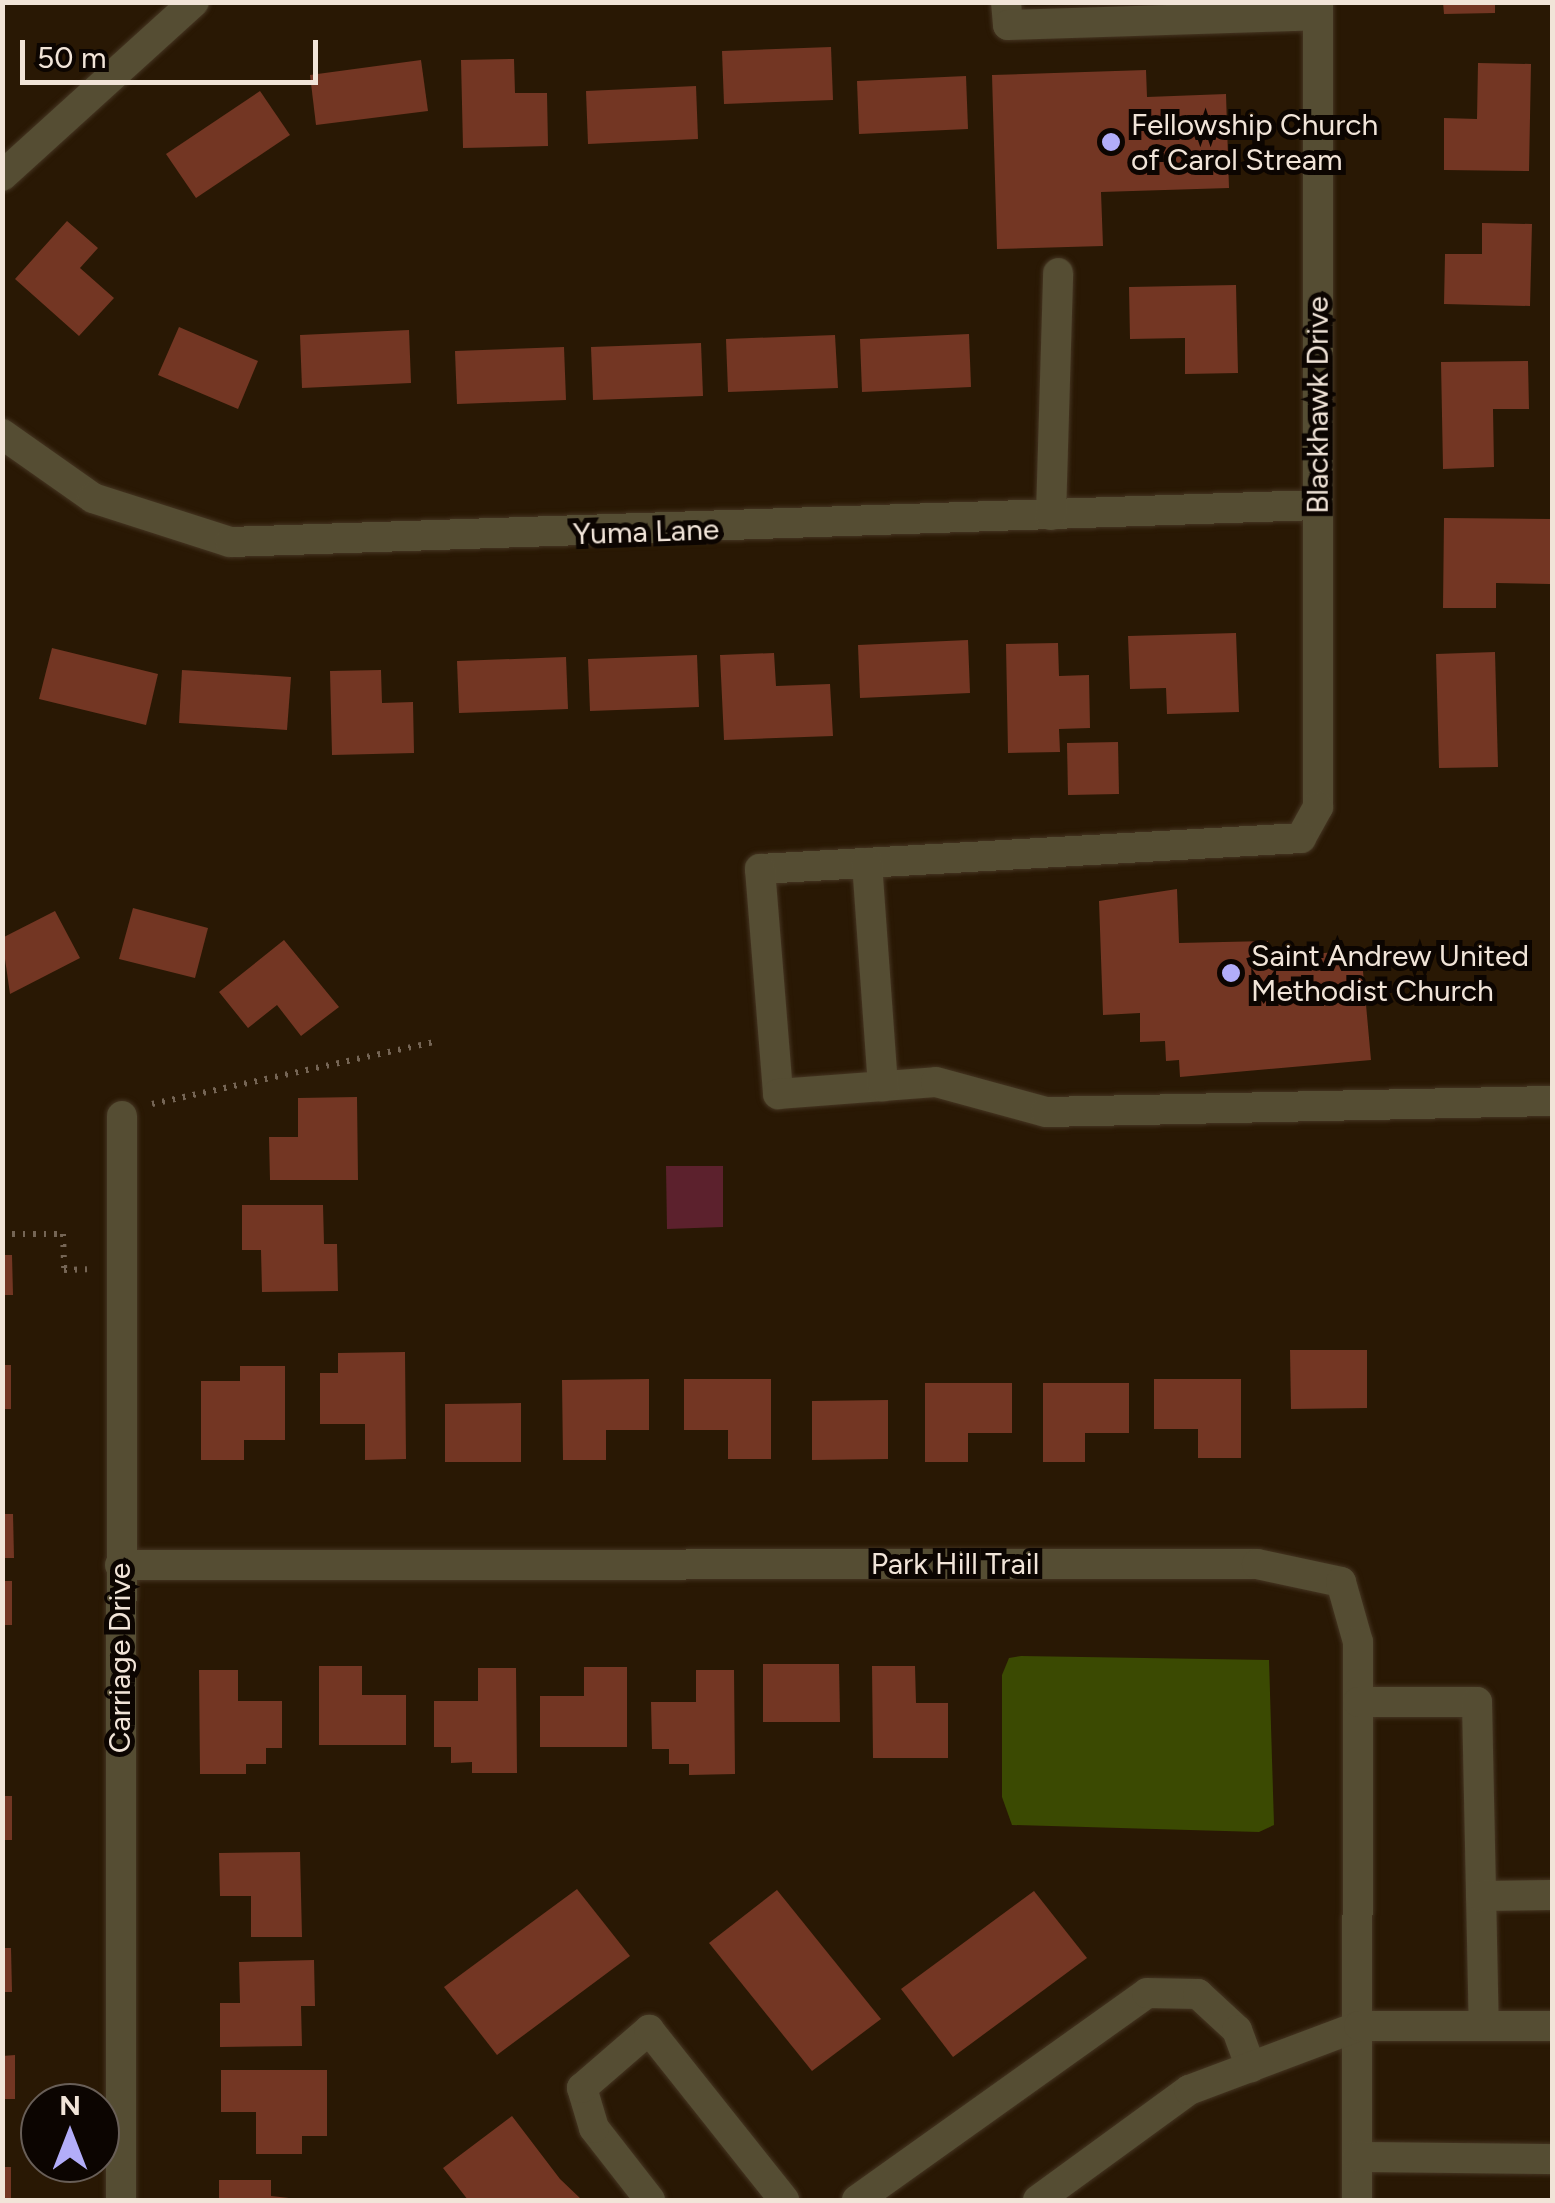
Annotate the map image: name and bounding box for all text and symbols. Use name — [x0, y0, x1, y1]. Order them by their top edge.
scale bar — [25, 20, 322, 82]
text: 50 m — [37, 39, 106, 76]
place label: Fellowship Church of Carol Stream — [1131, 107, 1378, 178]
marker: Fellowship Church of Carol Stream — [1100, 131, 1122, 153]
street label: Blackhawk Drive — [1300, 296, 1336, 514]
street label: Yuma Lane — [572, 511, 720, 553]
place label: Saint Andrew United Methodist Church — [1251, 938, 1529, 1008]
marker: Saint Andrew United Methodist Church — [1220, 962, 1242, 984]
street label: Park Hill Trail — [871, 1546, 1039, 1582]
street label: Carriage Drive — [102, 1563, 138, 1753]
north arrow — [20, 2083, 120, 2183]
text: N — [59, 2088, 81, 2122]

